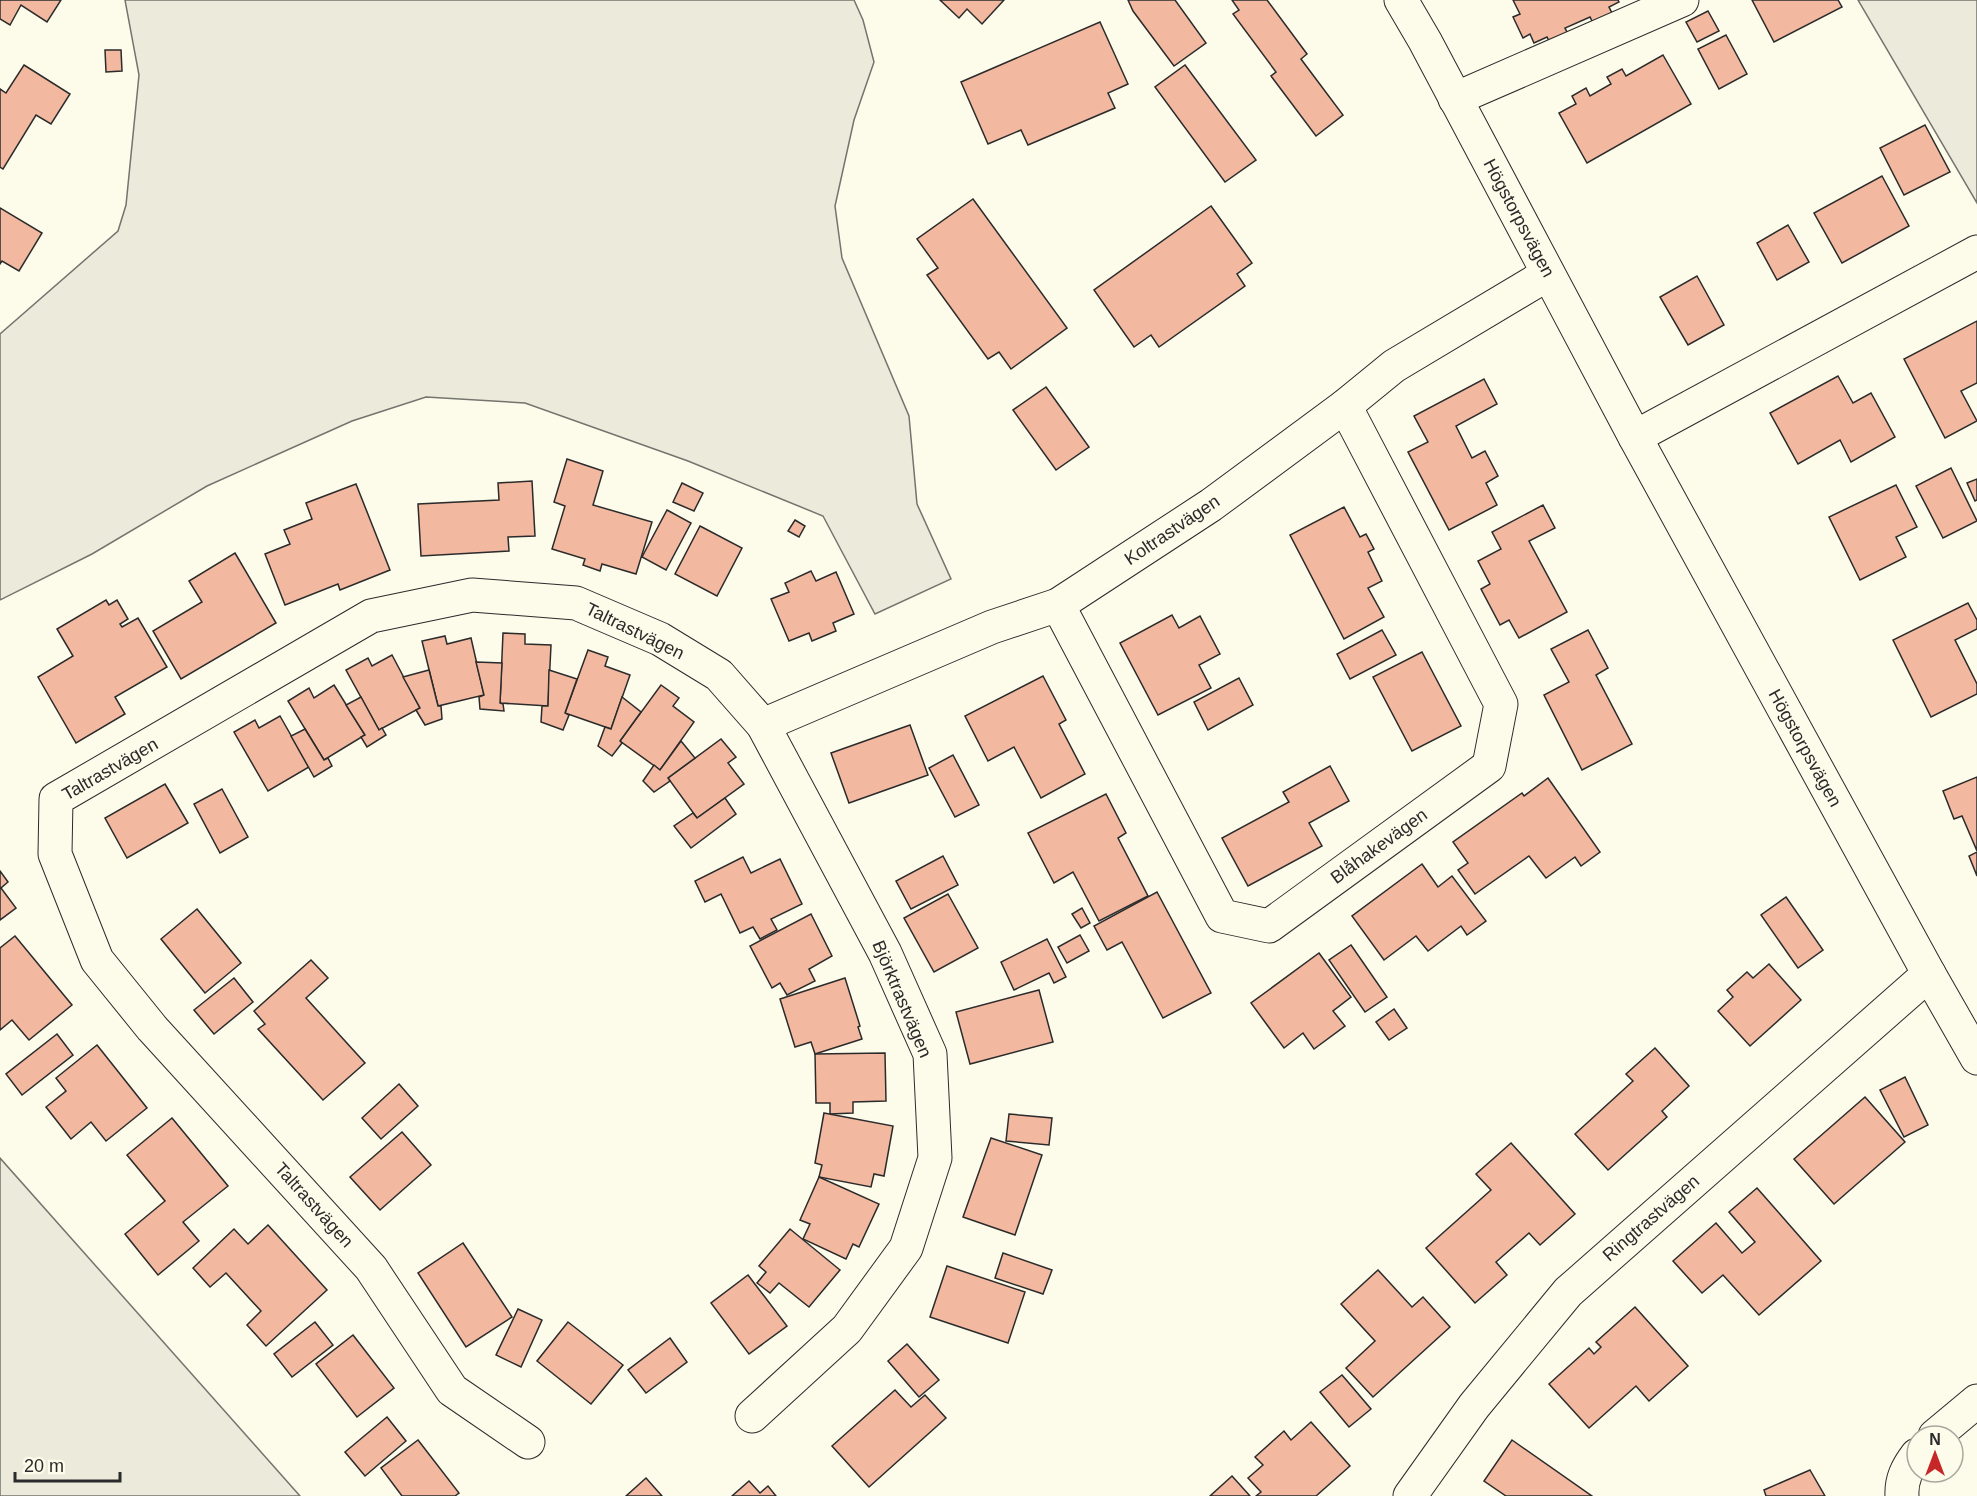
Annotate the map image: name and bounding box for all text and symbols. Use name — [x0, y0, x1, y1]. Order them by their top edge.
street label: Högstorpsvägen — [1479, 155, 1559, 281]
street label: Koltrastvägen — [1121, 491, 1223, 569]
street label: Taltrastvägen — [583, 599, 687, 663]
street label: Högstorpsvägen — [1764, 686, 1846, 810]
street label: Taltrastvägen — [59, 734, 161, 804]
street label: Blåhakevägen — [1327, 804, 1431, 888]
street label: Björktrastvägen — [868, 938, 936, 1060]
street label: Taltrastvägen — [271, 1159, 357, 1251]
street label: Ringtrastvägen — [1599, 1171, 1703, 1265]
north arrow — [1905, 1424, 1965, 1484]
text: N — [1929, 1431, 1941, 1448]
scale bar — [15, 1445, 120, 1483]
text: 20 m — [24, 1456, 64, 1476]

